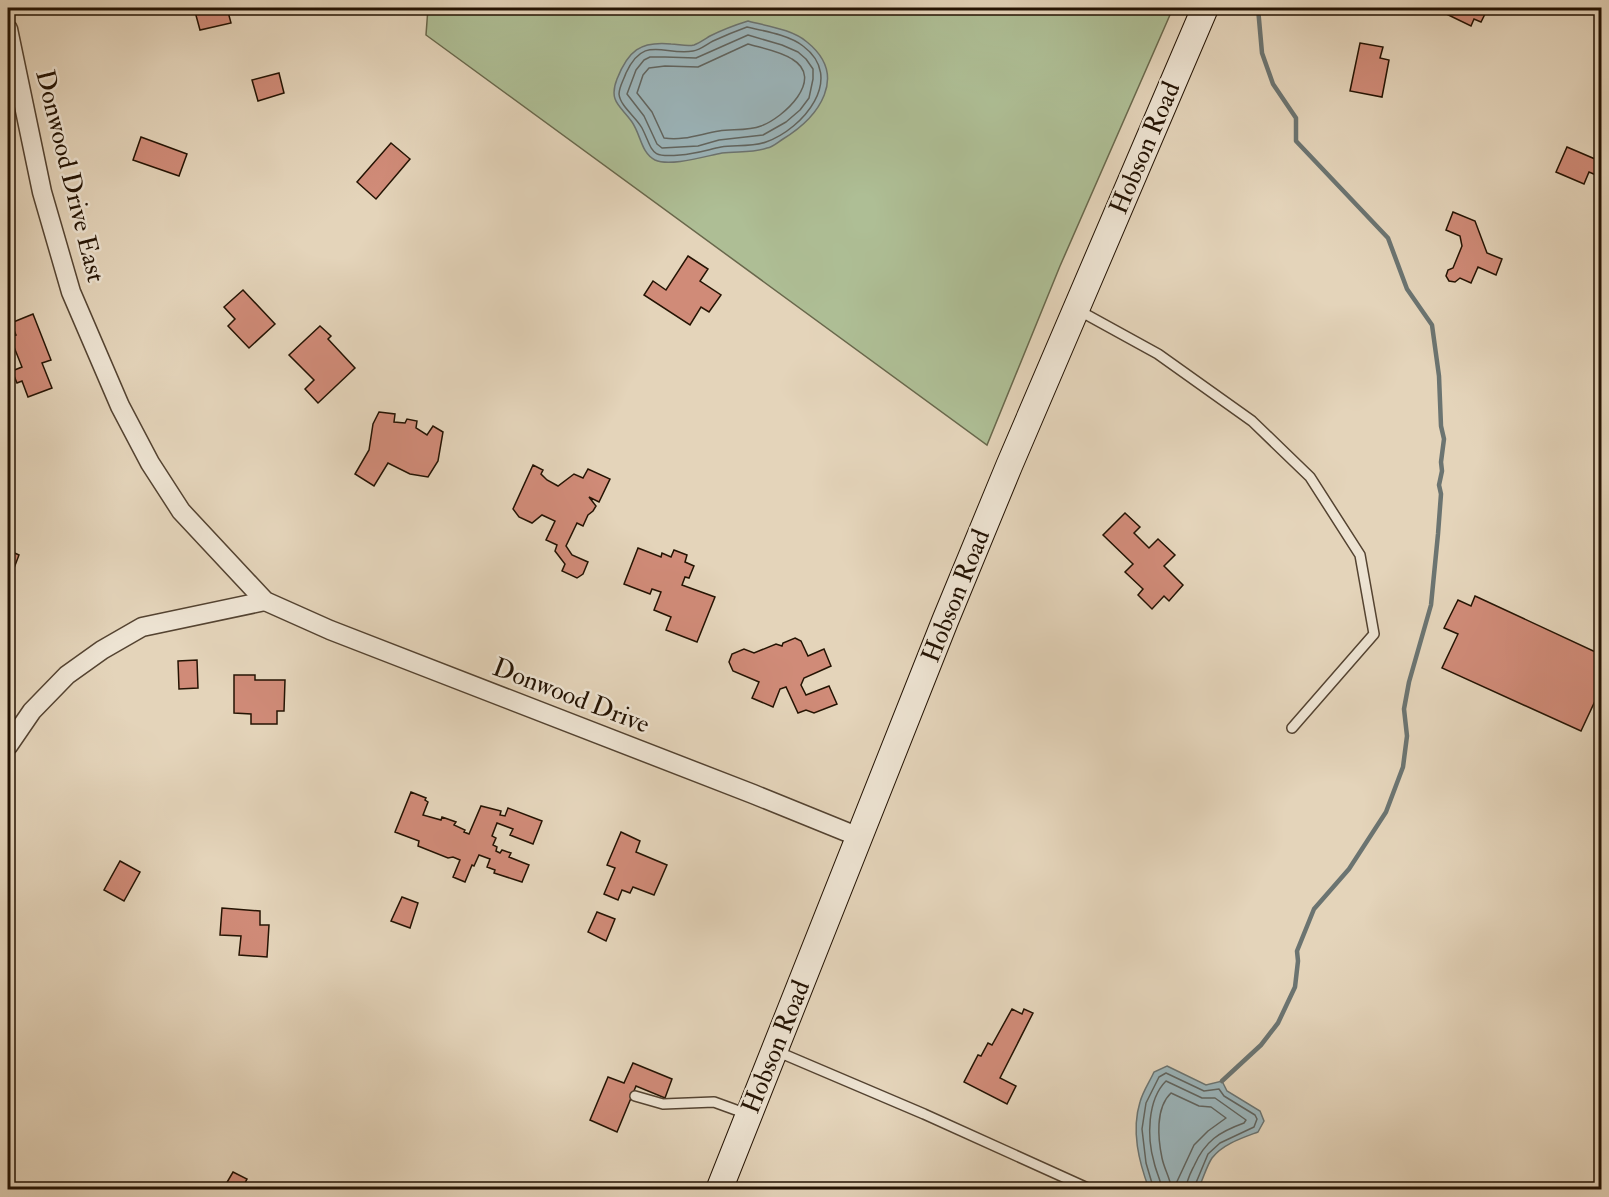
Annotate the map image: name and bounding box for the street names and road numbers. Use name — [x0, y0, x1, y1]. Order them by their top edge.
street label: Donwood Drive East — [28, 67, 112, 285]
street label: Hobson Road — [1103, 77, 1187, 219]
street label: Hobson Road — [915, 525, 997, 667]
street label: Donwood Drive — [488, 651, 654, 741]
street label: Hobson Road — [735, 976, 817, 1118]

